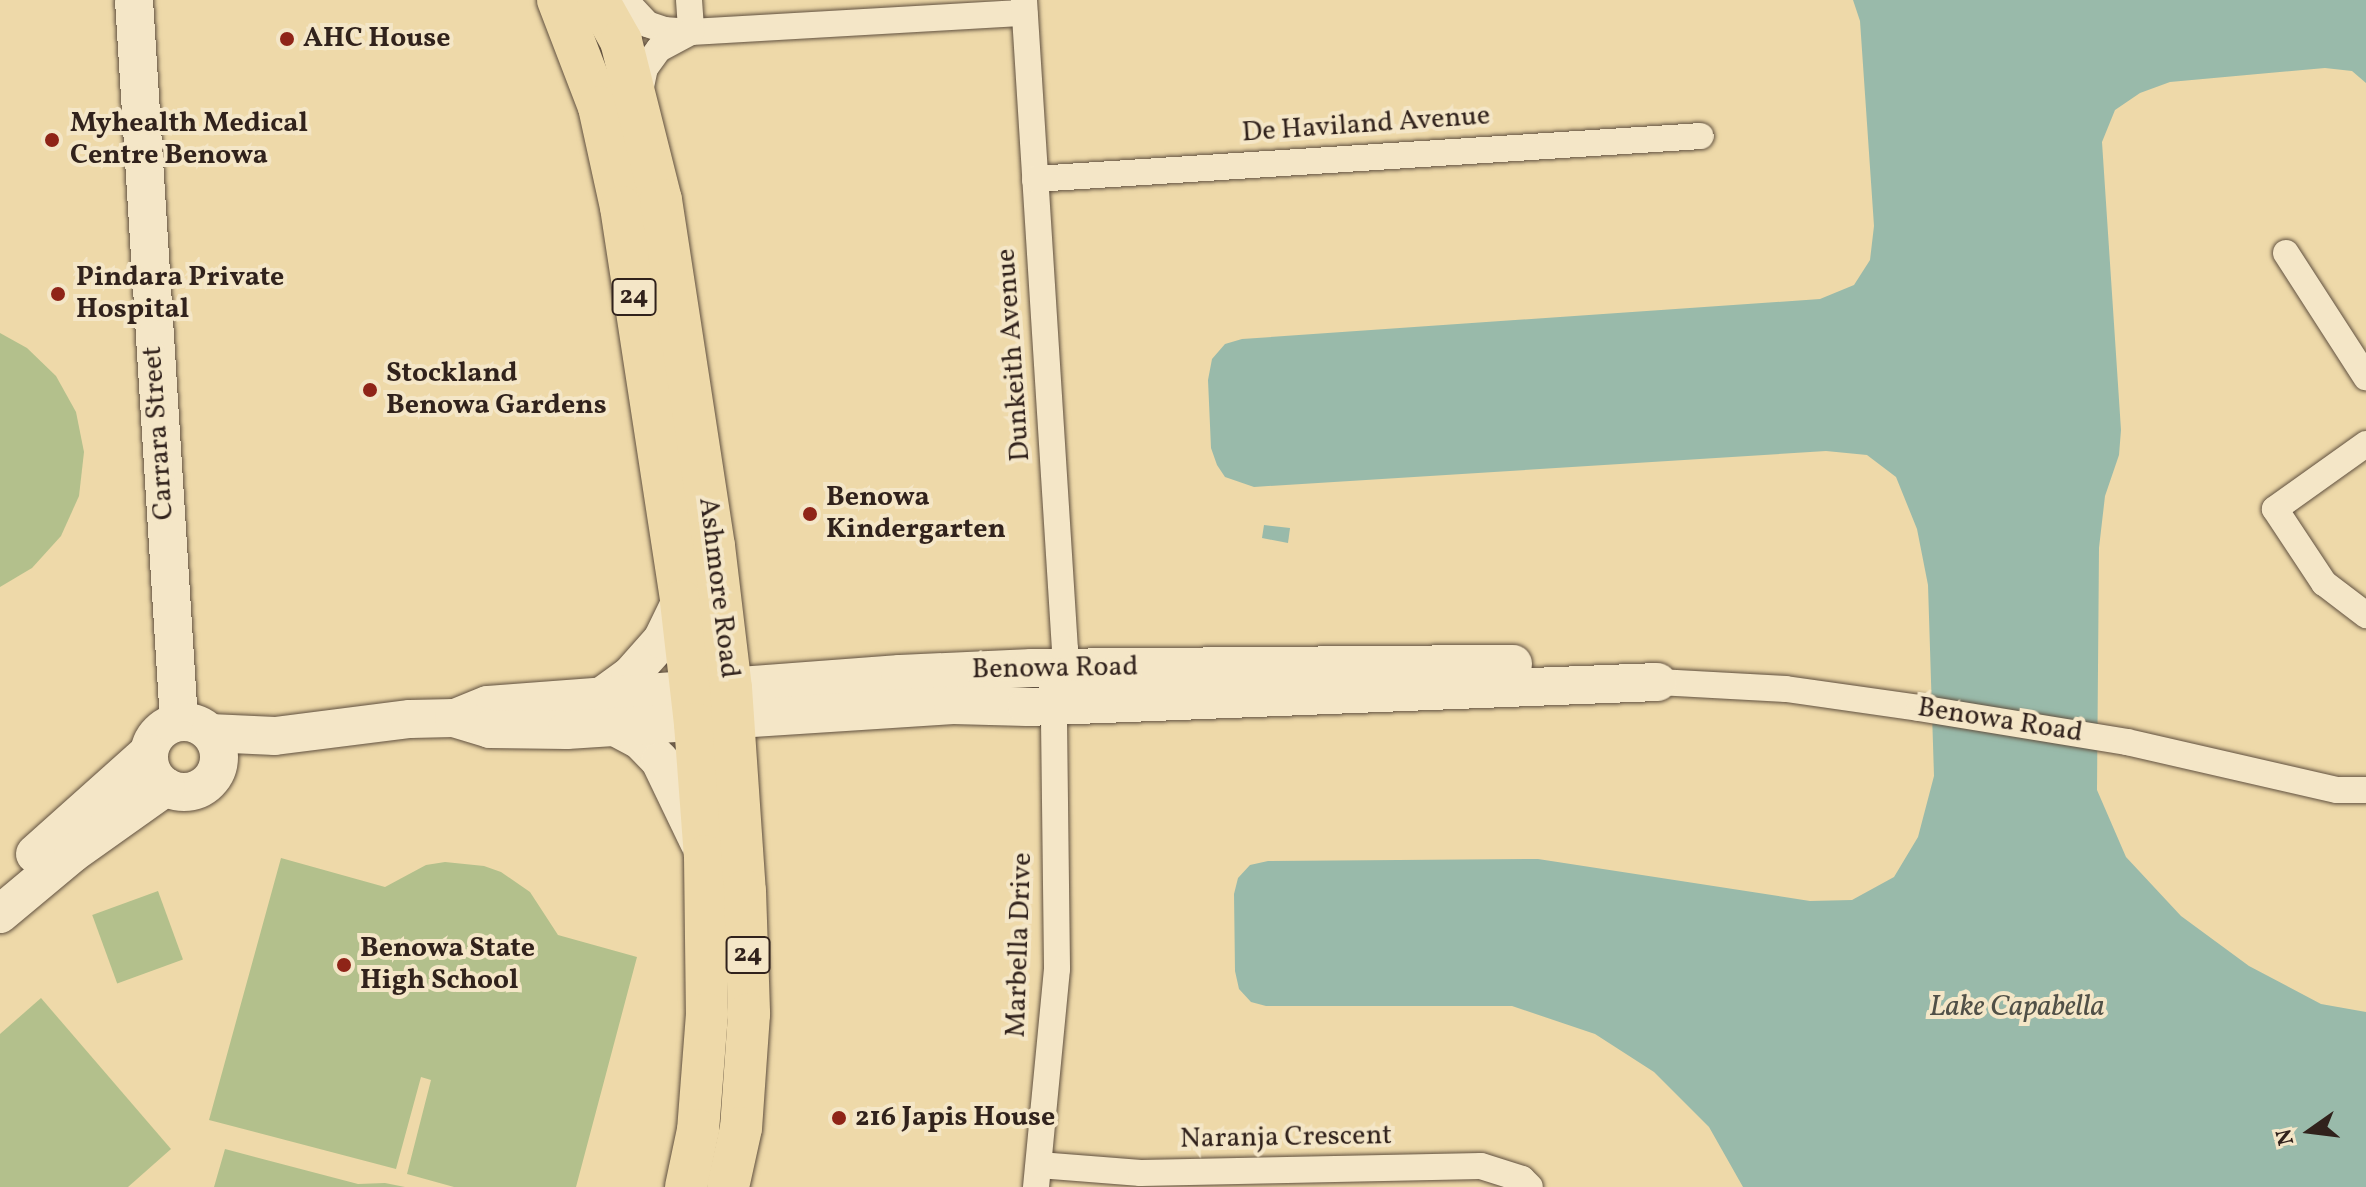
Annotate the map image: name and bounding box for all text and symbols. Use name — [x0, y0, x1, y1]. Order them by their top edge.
place label: AHC House — [303, 22, 450, 56]
marker: AHC House — [278, 30, 296, 48]
street label: De Haviland Avenue — [1241, 100, 1491, 150]
place label: Myhealth Medical Centre Benowa — [70, 107, 308, 173]
marker: Myhealth Medical Centre Benowa — [41, 129, 63, 151]
street label: Dunkeith Avenue — [990, 247, 1038, 463]
place label: Pindara Private Hospital — [76, 261, 284, 327]
road number: 24 — [610, 275, 658, 319]
marker: Pindara Private Hospital — [47, 283, 69, 305]
street label: Carrara Street — [136, 345, 182, 521]
place label: Stockland Benowa Gardens — [386, 357, 607, 423]
marker: Stockland Benowa Gardens — [361, 381, 379, 399]
place label: Benowa Kindergarten — [826, 481, 1006, 547]
street label: Ashmore Road — [690, 496, 746, 680]
marker: Benowa Kindergarten — [801, 505, 819, 523]
street label: Benowa Road — [971, 651, 1139, 687]
street label: Benowa Road — [1915, 691, 2085, 751]
street label: Marbella Drive — [1000, 852, 1040, 1038]
place label: Benowa State High School — [360, 932, 535, 998]
road number: 24 — [724, 933, 772, 977]
marker: Benowa State High School — [335, 956, 353, 974]
water label: Lake Capabella — [1929, 989, 2105, 1025]
north arrow — [2270, 1091, 2350, 1171]
place label: 216 Japis House — [855, 1101, 1055, 1135]
marker: 216 Japis House — [830, 1109, 848, 1127]
street label: Naranja Crescent — [1180, 1119, 1392, 1157]
text: N — [2269, 1125, 2303, 1148]

